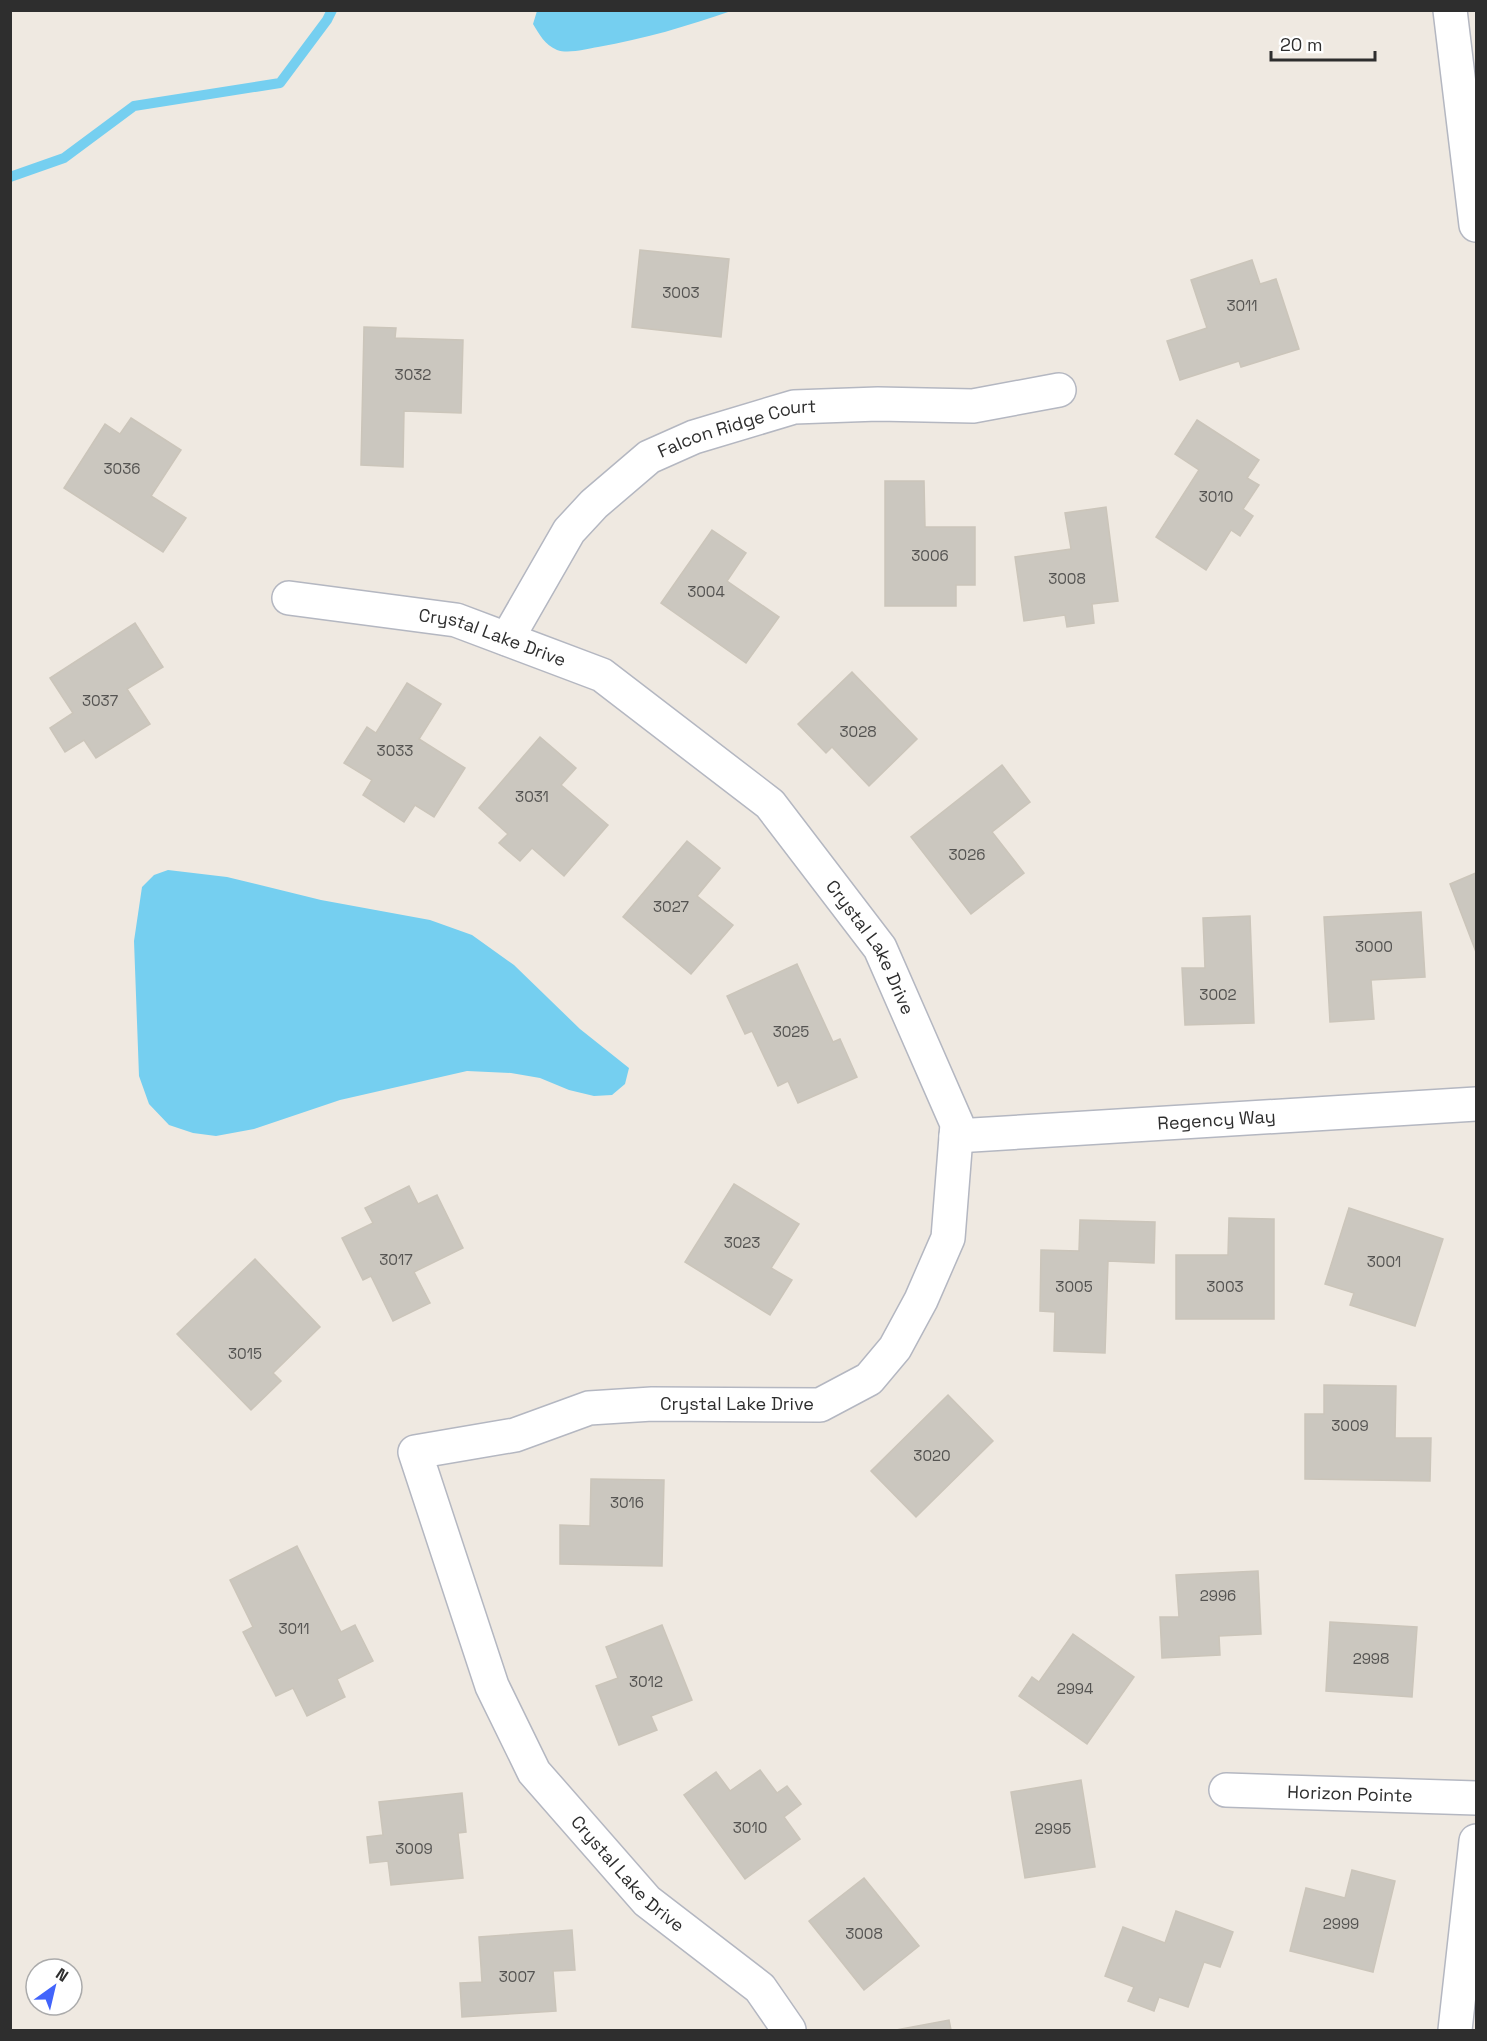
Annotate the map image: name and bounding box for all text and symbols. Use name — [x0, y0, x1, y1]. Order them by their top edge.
scale bar — [1271, 24, 1374, 62]
text: 20 m — [1280, 33, 1323, 56]
house number: 3003 — [662, 283, 700, 302]
house number: 3011 — [1226, 296, 1258, 315]
house number: 3032 — [395, 365, 431, 384]
street label: Falcon Ridge Court — [654, 394, 817, 463]
house number: 3036 — [104, 459, 140, 478]
house number: 3010 — [1199, 487, 1233, 506]
house number: 3006 — [911, 546, 949, 565]
house number: 3008 — [1048, 569, 1086, 588]
house number: 3004 — [687, 582, 725, 601]
street label: Crystal Lake Drive — [417, 603, 569, 671]
house number: 3037 — [82, 691, 118, 710]
house number: 3028 — [839, 722, 877, 741]
house number: 3033 — [377, 741, 413, 760]
house number: 3031 — [515, 787, 549, 806]
house number: 3026 — [949, 845, 985, 864]
street label: Crystal Lake Drive — [821, 875, 920, 1018]
house number: 3027 — [653, 897, 689, 916]
house number: 3000 — [1355, 937, 1393, 956]
house number: 3002 — [1199, 985, 1237, 1004]
house number: 3025 — [773, 1022, 809, 1041]
street label: Regency Way — [1157, 1104, 1276, 1135]
house number: 3023 — [724, 1233, 760, 1252]
house number: 3017 — [379, 1250, 413, 1269]
house number: 3001 — [1367, 1252, 1401, 1271]
house number: 3005 — [1055, 1277, 1093, 1296]
house number: 3003 — [1206, 1277, 1244, 1296]
house number: 3015 — [228, 1344, 262, 1363]
street label: Crystal Lake Drive — [660, 1392, 814, 1415]
house number: 3009 — [1331, 1416, 1369, 1435]
house number: 3020 — [913, 1446, 951, 1465]
house number: 3016 — [610, 1493, 644, 1512]
house number: 2996 — [1200, 1586, 1236, 1605]
house number: 3011 — [278, 1619, 310, 1638]
house number: 2998 — [1353, 1649, 1389, 1668]
house number: 3012 — [629, 1672, 663, 1691]
house number: 2994 — [1057, 1679, 1093, 1698]
street label: Horizon Pointe — [1287, 1780, 1413, 1807]
street label: Crystal Lake Drive — [566, 1810, 689, 1937]
house number: 3010 — [733, 1818, 767, 1837]
house number: 2995 — [1035, 1819, 1071, 1838]
house number: 3009 — [395, 1839, 433, 1858]
house number: 2999 — [1323, 1914, 1359, 1933]
house number: 3008 — [845, 1924, 883, 1943]
north arrow — [24, 1957, 84, 2017]
text: N — [52, 1963, 72, 1987]
house number: 3007 — [499, 1967, 535, 1986]

